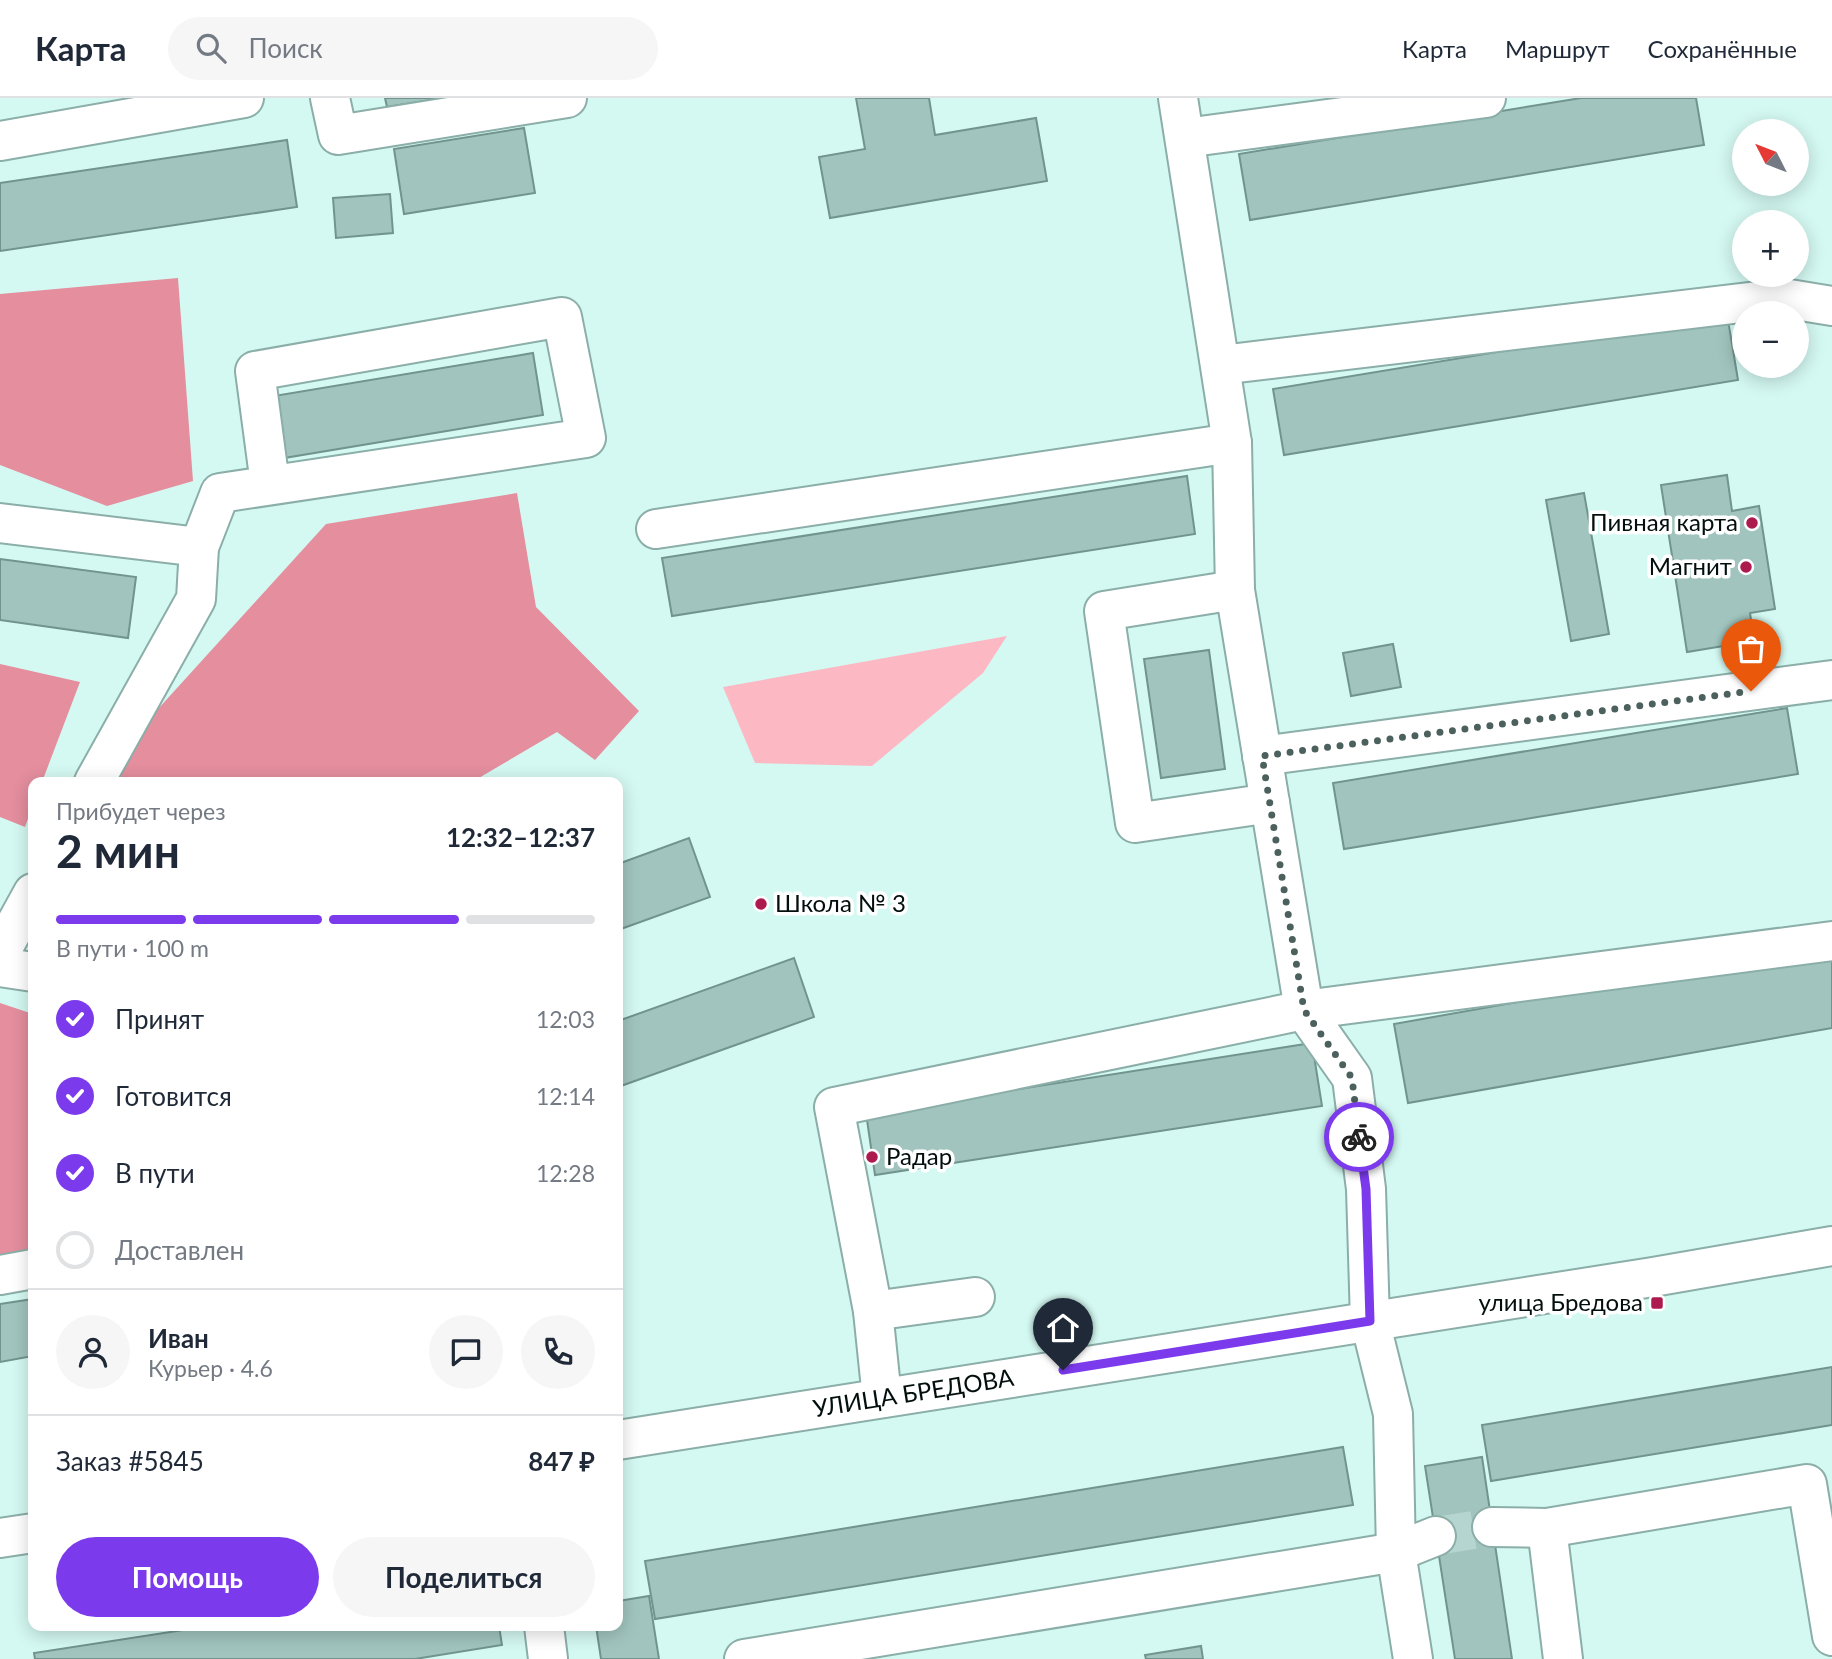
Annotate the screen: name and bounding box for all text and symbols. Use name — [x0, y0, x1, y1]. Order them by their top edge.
search box — [168, 17, 658, 80]
text: Карта — [35, 28, 126, 68]
icon: search — [192, 29, 230, 67]
text: Поиск — [248, 32, 323, 64]
text: Карта — [1402, 34, 1467, 63]
text: Маршрут — [1505, 34, 1610, 63]
text: Сохранённые — [1648, 34, 1797, 63]
north arrow — [1732, 119, 1810, 196]
map controls — [1732, 119, 1809, 378]
button: + — [1732, 210, 1809, 287]
button: − — [1732, 301, 1809, 378]
place label: Пивная карта — [1590, 507, 1738, 536]
marker: Пивная карта — [1744, 515, 1760, 531]
place label: Магнит — [1649, 551, 1732, 580]
marker: Магнит — [1738, 559, 1754, 575]
pin — [1721, 619, 1781, 691]
icon: bag — [1732, 630, 1770, 668]
text: Прибудет через — [56, 797, 226, 825]
text: 12:32–12:37 — [446, 821, 595, 853]
text: 2 мин — [56, 823, 180, 878]
place label: Школа № 3 — [775, 888, 906, 917]
marker: Школа № 3 — [753, 896, 769, 912]
text: В пути · 100 m — [56, 934, 209, 962]
icon: check — [56, 1000, 94, 1038]
text: Принят — [115, 1003, 204, 1035]
text: 12:03 — [536, 1005, 595, 1033]
icon: check — [56, 1077, 94, 1115]
text: Готовится — [115, 1080, 232, 1112]
text: 12:14 — [536, 1082, 595, 1110]
courier — [1324, 1102, 1394, 1172]
icon: bike — [1340, 1118, 1378, 1156]
place label: Радар — [886, 1141, 952, 1170]
marker: Радар — [864, 1149, 880, 1165]
icon: check — [56, 1154, 94, 1192]
text: В пути — [115, 1157, 195, 1189]
text: 12:28 — [536, 1159, 595, 1187]
text: Доставлен — [115, 1234, 244, 1266]
place label: улица Бредова — [1479, 1287, 1643, 1316]
marker: улица Бредова — [1649, 1295, 1665, 1311]
pin — [1033, 1298, 1093, 1370]
icon: home — [1044, 1309, 1082, 1347]
button: person — [56, 1315, 130, 1389]
button: chat — [429, 1315, 503, 1389]
button: phone — [521, 1315, 595, 1389]
text: Иван — [148, 1322, 209, 1354]
text: Курьер · 4.6 — [148, 1354, 273, 1382]
street label: УЛИЦА БРЕДОВА — [811, 1362, 1016, 1422]
text: Заказ #5845 — [56, 1445, 204, 1477]
text: 847 ₽ — [528, 1445, 595, 1477]
button: Помощь — [56, 1537, 319, 1617]
button: Поделиться — [333, 1537, 595, 1617]

